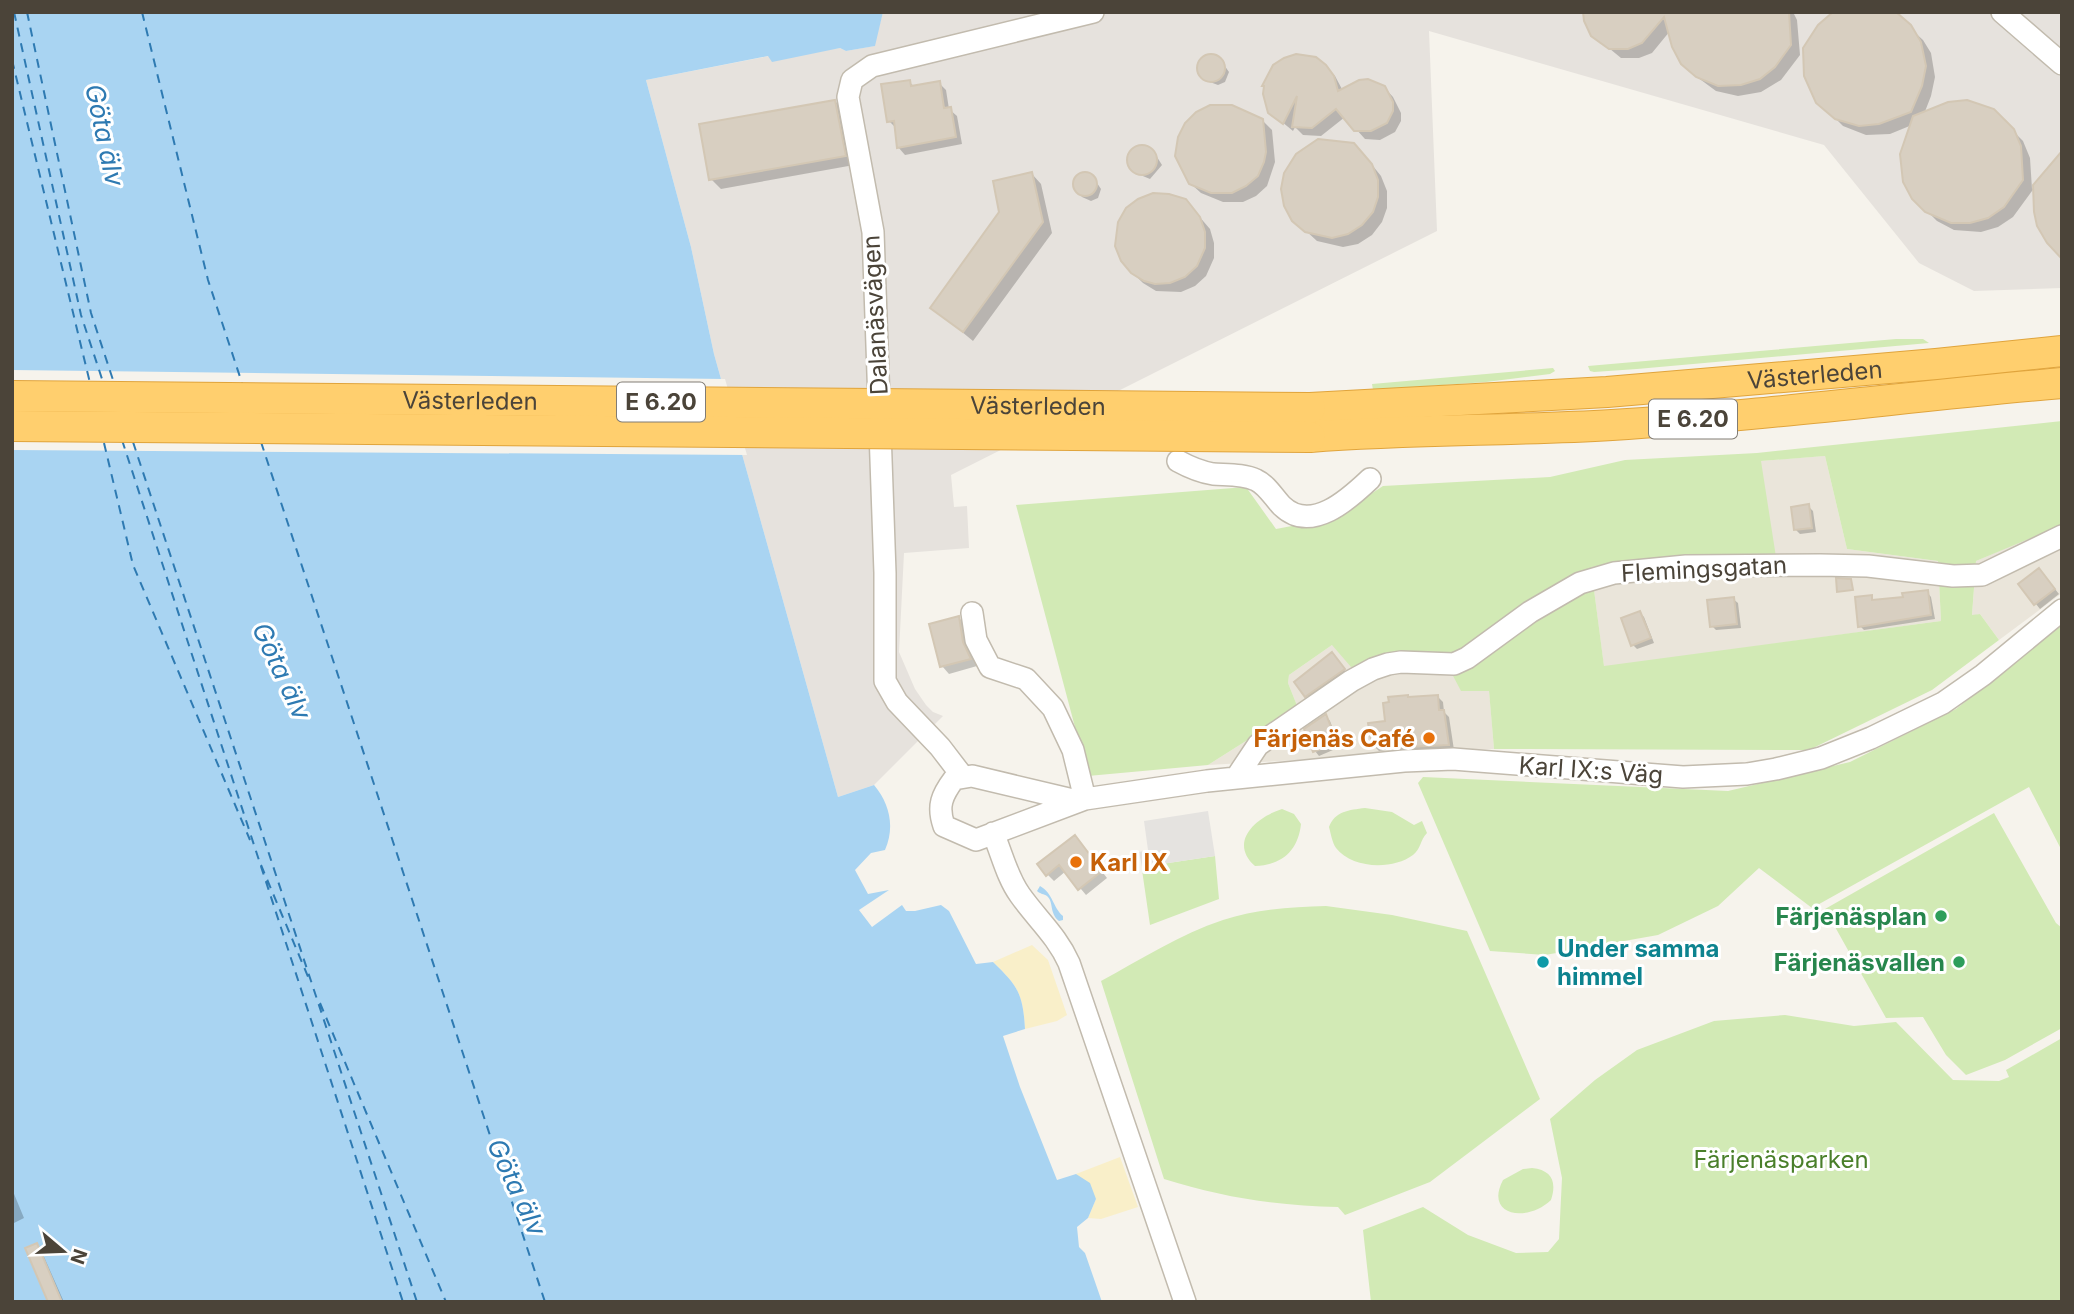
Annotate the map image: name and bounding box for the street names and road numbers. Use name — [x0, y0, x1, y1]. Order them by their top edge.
street label: Dalanäsvägen — [856, 234, 894, 396]
street label: Västerleden — [1746, 354, 1884, 395]
road number: E 6.20 — [617, 382, 705, 422]
street label: Västerleden — [402, 385, 538, 415]
street label: Västerleden — [970, 390, 1106, 421]
road number: E 6.20 — [1649, 400, 1737, 438]
street label: Flemingsgatan — [1620, 550, 1788, 588]
street label: Karl IX:s Väg — [1518, 750, 1664, 790]

